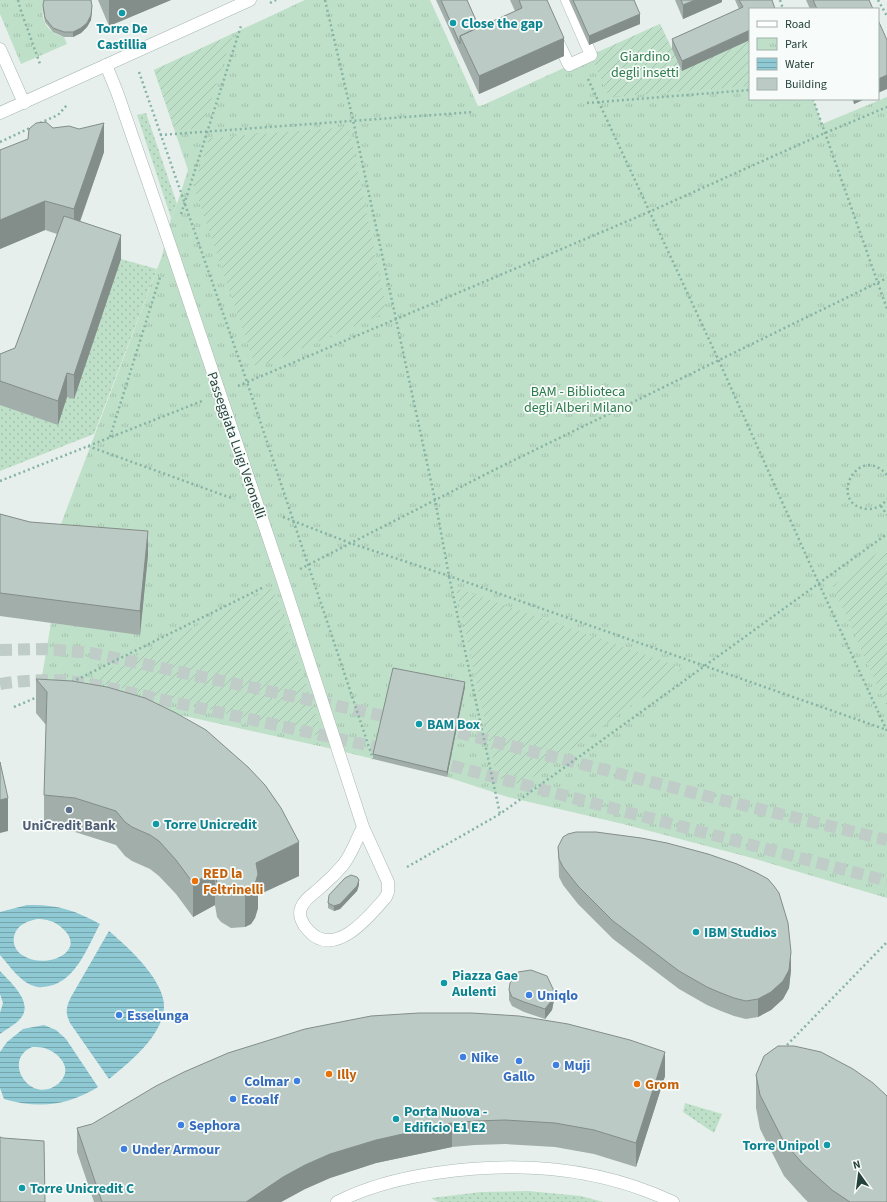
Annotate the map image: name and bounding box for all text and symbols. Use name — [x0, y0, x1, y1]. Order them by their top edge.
marker: Torre De Castillia — [117, 8, 127, 18]
legend — [749, 8, 879, 100]
place label: Close the gap — [461, 14, 543, 34]
text: Road — [785, 16, 811, 33]
marker: Close the gap — [448, 18, 458, 28]
place label: Torre De Castillia — [96, 19, 148, 55]
text: Park — [785, 36, 807, 53]
park label: Giardino degli insetti — [611, 47, 679, 83]
text: Water — [785, 56, 815, 73]
text: Building — [785, 76, 827, 93]
street label: Passeggiata Luigi Veronelli — [202, 369, 271, 521]
park label: BAM - Biblioteca degli Alberi Milano — [524, 382, 632, 418]
place label: BAM Box — [427, 715, 480, 735]
marker: BAM Box — [414, 719, 424, 729]
marker: UniCredit Bank — [64, 805, 74, 815]
place label: Torre Unicredit — [164, 815, 258, 835]
place label: UniCredit Bank — [22, 816, 116, 836]
marker: Torre Unicredit — [151, 819, 161, 829]
place label: RED la Feltrinelli — [203, 864, 263, 900]
marker: RED la Feltrinelli — [190, 876, 200, 886]
place label: IBM Studios — [704, 923, 777, 943]
marker: IBM Studios — [691, 927, 701, 937]
place label: Piazza Gae Aulenti — [451, 966, 518, 1002]
marker: Piazza Gae Aulenti — [439, 978, 449, 988]
place label: Uniqlo — [537, 986, 578, 1006]
marker: Uniqlo — [524, 990, 534, 1000]
place label: Esselunga — [127, 1006, 189, 1026]
marker: Esselunga — [114, 1010, 124, 1020]
place label: Nike — [471, 1048, 499, 1068]
marker: Nike — [458, 1052, 468, 1062]
marker: Gallo — [514, 1056, 524, 1066]
place label: Muji — [564, 1056, 591, 1076]
marker: Muji — [551, 1060, 561, 1070]
place label: Illy — [337, 1065, 357, 1085]
place label: Gallo — [503, 1067, 535, 1087]
marker: Illy — [324, 1069, 334, 1079]
place label: Colmar — [244, 1072, 289, 1092]
place label: Grom — [645, 1075, 679, 1095]
marker: Colmar — [292, 1076, 302, 1086]
marker: Grom — [632, 1079, 642, 1089]
place label: Ecoalf — [241, 1090, 280, 1110]
marker: Ecoalf — [228, 1094, 238, 1104]
place label: Porta Nuova - Edificio E1 E2 — [404, 1102, 488, 1138]
marker: Porta Nuova - Edificio E1 E2 — [391, 1114, 401, 1124]
place label: Sephora — [189, 1116, 240, 1136]
marker: Sephora — [176, 1120, 186, 1130]
place label: Torre Unipol — [742, 1136, 819, 1156]
place label: Under Armour — [132, 1140, 220, 1160]
marker: Torre Unipol — [822, 1140, 832, 1150]
marker: Under Armour — [119, 1144, 129, 1154]
north arrow — [839, 1154, 879, 1194]
text: N — [851, 1157, 862, 1173]
place label: Torre Unicredit C — [30, 1179, 134, 1199]
marker: Torre Unicredit C — [17, 1183, 27, 1193]

